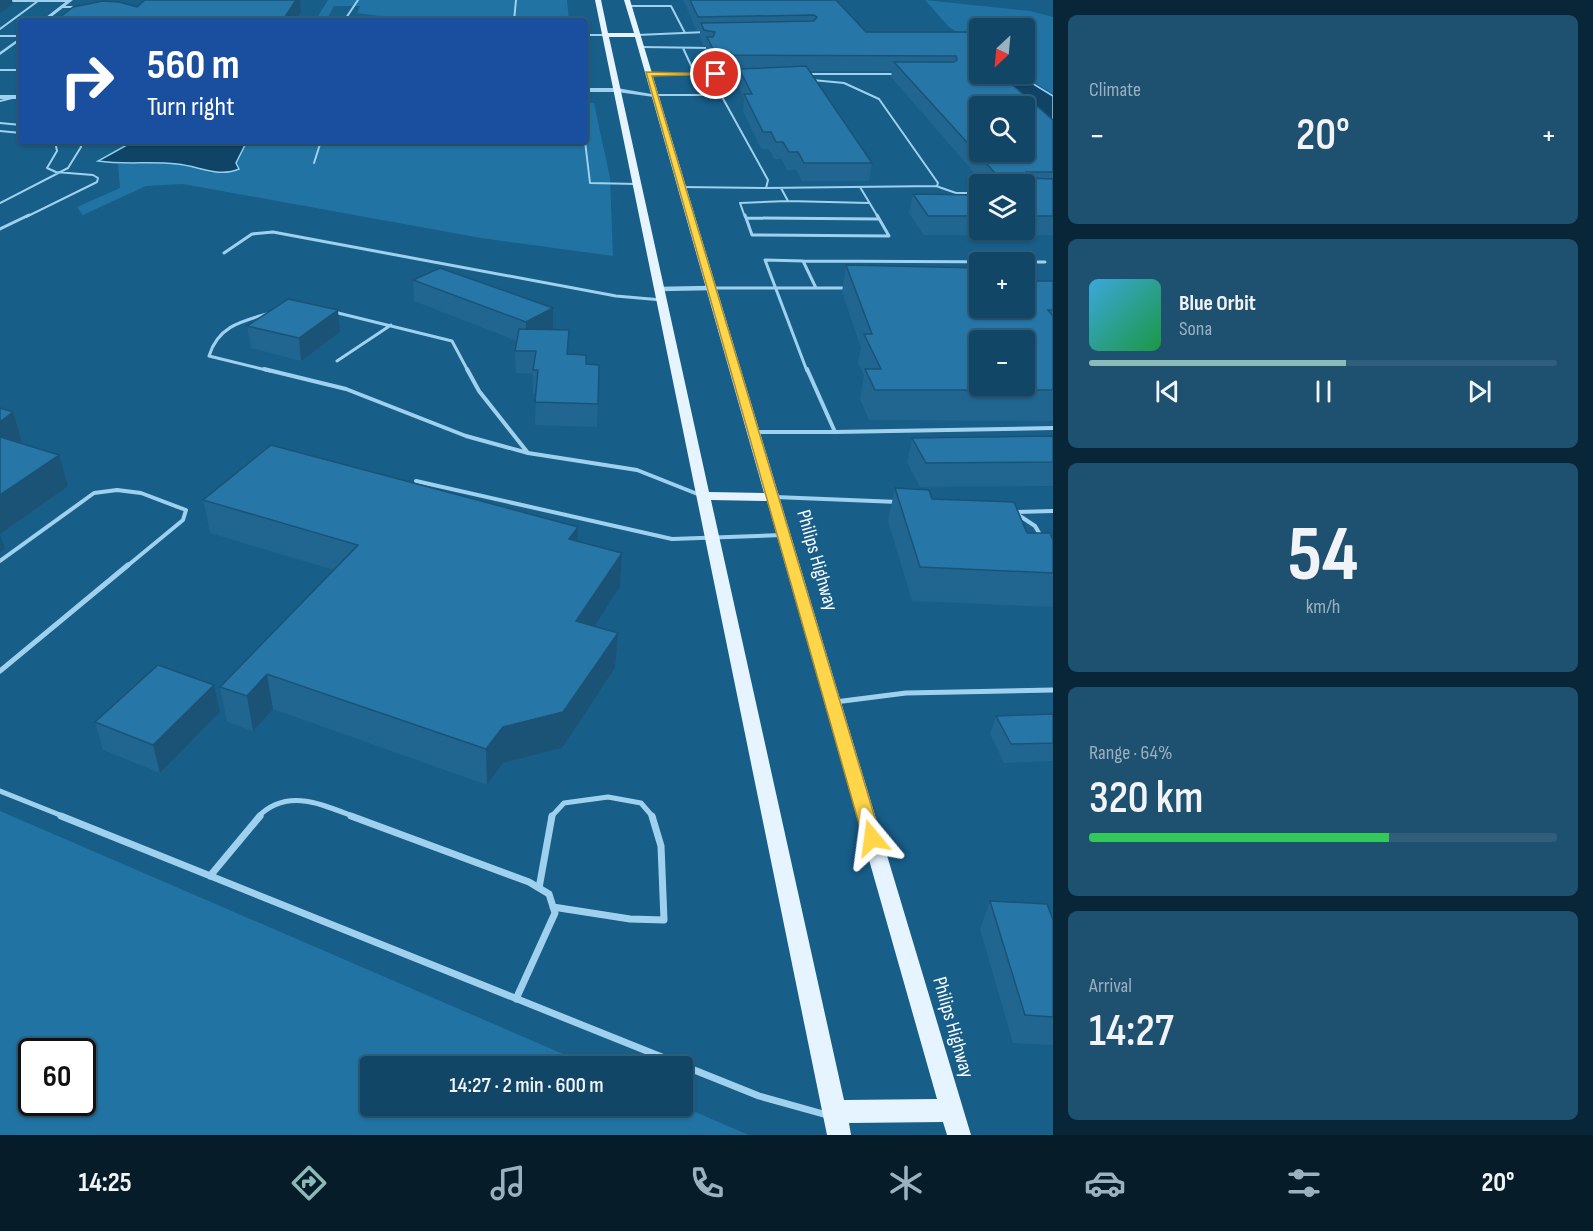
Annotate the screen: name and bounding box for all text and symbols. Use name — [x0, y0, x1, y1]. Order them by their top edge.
north arrow — [969, 18, 1035, 84]
map controls — [969, 18, 1035, 396]
text: 560 m — [147, 40, 240, 91]
icon: right — [48, 42, 126, 120]
pin — [690, 48, 741, 99]
icon: arrive — [699, 57, 732, 90]
text: Climate — [1089, 78, 1141, 102]
text: Turn right — [147, 91, 234, 123]
button: search — [969, 96, 1035, 162]
text: 20° — [1296, 108, 1350, 163]
text: − — [1089, 116, 1105, 156]
text: + — [1541, 116, 1557, 156]
button: layers — [969, 174, 1035, 240]
button: + — [969, 252, 1035, 318]
text: Blue Orbit — [1179, 290, 1256, 317]
text: Sona — [1179, 317, 1212, 341]
button: − — [969, 330, 1035, 396]
icon: previous — [1151, 375, 1184, 408]
icon: pause — [1307, 375, 1340, 408]
icon: next — [1463, 375, 1496, 408]
street label: Philips Highway — [791, 507, 843, 614]
text: 54 — [1288, 509, 1358, 602]
text: km/h — [1306, 595, 1340, 619]
text: Range · 64% — [1089, 741, 1172, 765]
text: 320 km — [1089, 771, 1203, 826]
position arrow — [840, 806, 904, 870]
street label: Philips Highway — [927, 974, 979, 1081]
text: Arrival — [1089, 974, 1132, 998]
text: 14:27 — [1089, 1004, 1174, 1059]
speed limit sign: 60 — [18, 1038, 96, 1116]
text: 14:27 · 2 min · 600 m — [449, 1072, 604, 1099]
icon: directions — [288, 1162, 330, 1204]
icon: music — [487, 1162, 529, 1204]
icon: phone — [686, 1162, 728, 1204]
icon: climate — [885, 1162, 927, 1204]
icon: car — [1084, 1162, 1126, 1204]
icon: filters — [1283, 1162, 1325, 1204]
text: 14:25 — [78, 1167, 132, 1199]
text: 20° — [1481, 1167, 1515, 1199]

